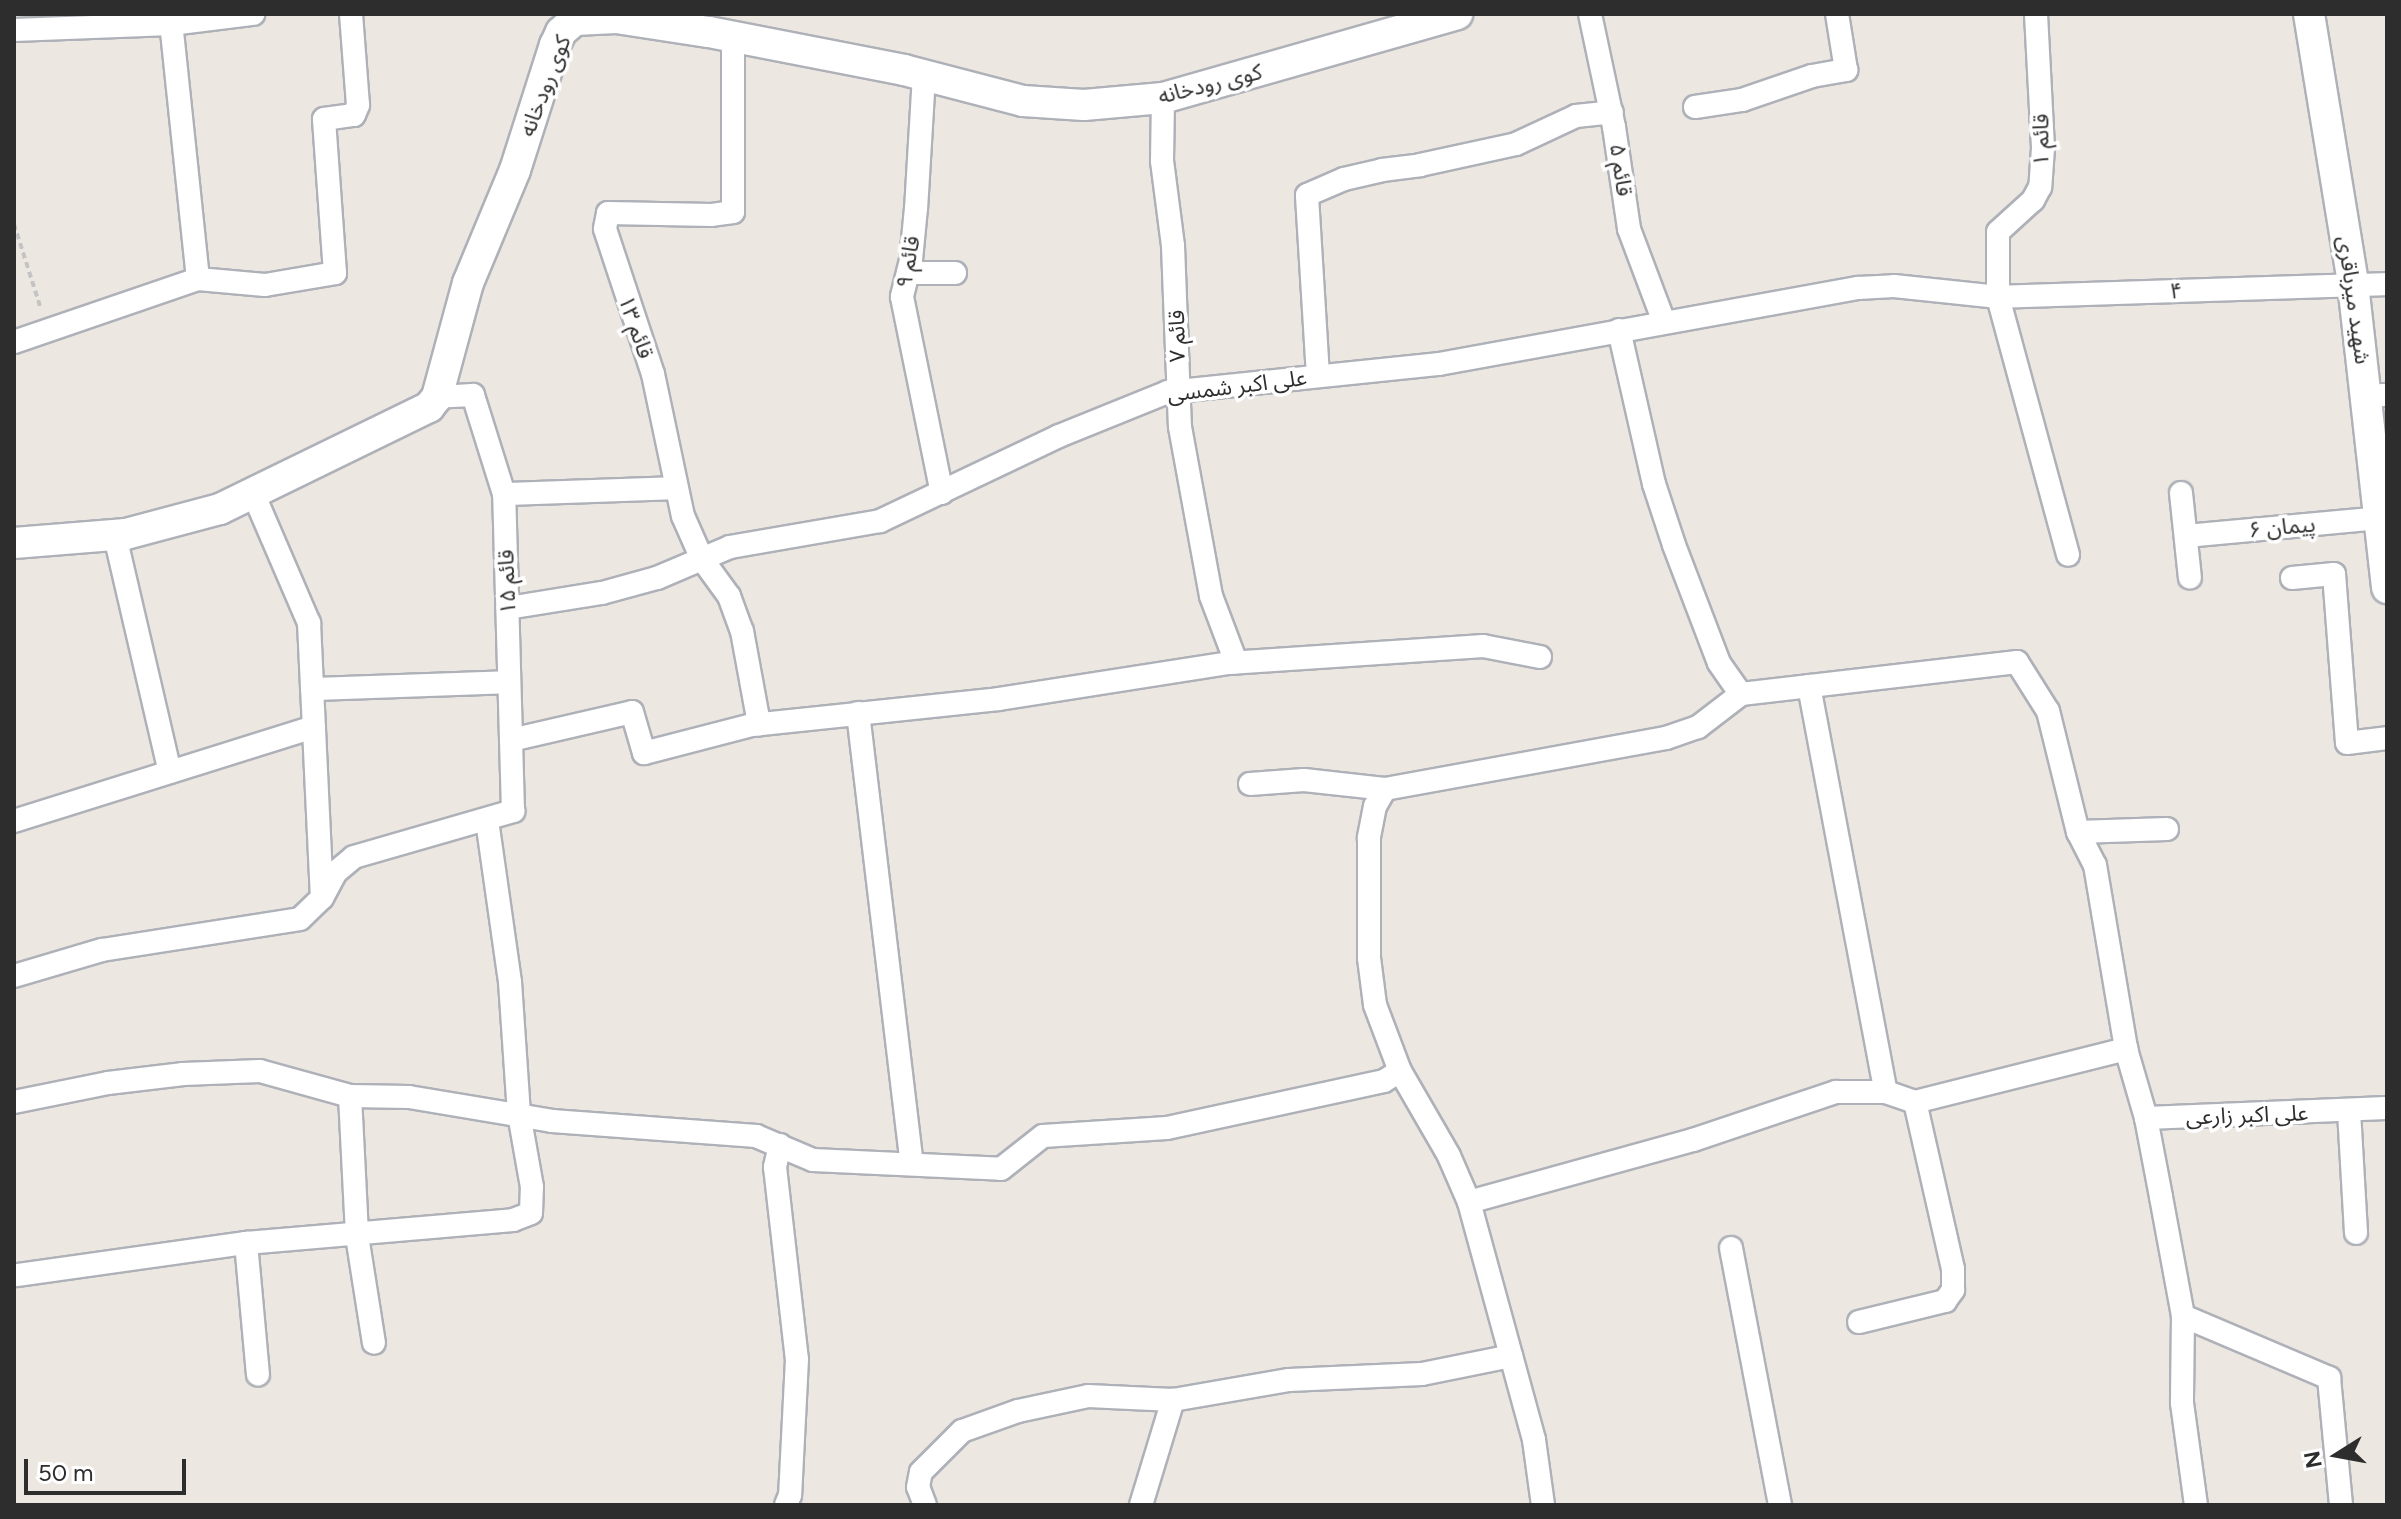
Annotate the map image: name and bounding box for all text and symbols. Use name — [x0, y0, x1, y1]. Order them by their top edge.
street label: کوی رودخانه — [514, 32, 576, 140]
street label: کوی رودخانه — [1155, 58, 1265, 110]
street label: قائم ۱ — [2028, 114, 2054, 166]
street label: قائم ۵ — [1604, 142, 1638, 198]
street label: قائم ۹ — [890, 234, 926, 290]
street label: شهید میرباقری — [2332, 234, 2376, 366]
street label: ۴ — [2169, 278, 2183, 304]
street label: قائم ۱۳ — [613, 292, 659, 362]
street label: قائم ۷ — [1163, 310, 1191, 362]
street label: علی اکبر شمسی — [1166, 364, 1308, 408]
street label: پیمان ۶ — [2247, 511, 2317, 543]
street label: قائم ۱۵ — [493, 549, 521, 615]
street label: علی اکبر زارعی — [2185, 1100, 2309, 1130]
north arrow — [2297, 1415, 2377, 1495]
scale bar — [28, 1443, 190, 1493]
text: N — [2298, 1449, 2328, 1471]
text: 50 m — [38, 1458, 94, 1487]

